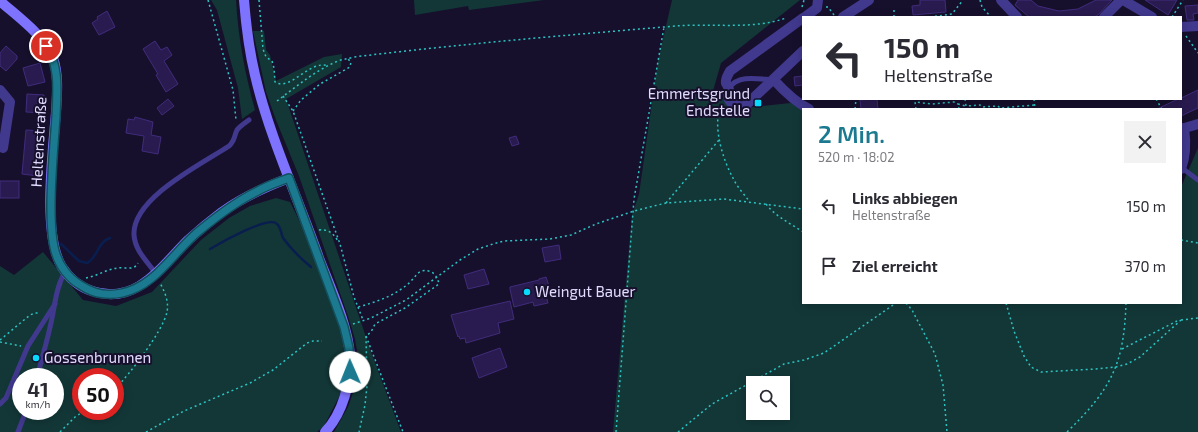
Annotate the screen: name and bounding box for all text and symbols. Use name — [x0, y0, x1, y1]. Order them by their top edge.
pin — [29, 29, 63, 63]
text: 150 m — [884, 30, 960, 64]
icon: left — [818, 32, 870, 84]
icon: arrive — [35, 35, 57, 57]
text: Heltenstraße — [884, 64, 993, 86]
place label: Emmertsgrund Endstelle — [648, 84, 750, 119]
street label: Heltenstraße — [27, 96, 49, 188]
marker: Emmertsgrund Endstelle — [753, 98, 763, 108]
text: 2 Min. — [818, 119, 885, 148]
button: close — [1124, 121, 1166, 163]
text: 520 m · 18:02 — [818, 149, 895, 165]
text: Links abbiegen — [852, 189, 958, 207]
icon: left — [818, 195, 840, 217]
text: 150 m — [1126, 197, 1166, 215]
text: Heltenstraße — [852, 207, 931, 223]
icon: arrive — [818, 255, 840, 277]
text: Ziel erreicht — [852, 257, 938, 275]
text: 370 m — [1124, 257, 1166, 275]
place label: Weingut Bauer — [535, 282, 636, 300]
marker: Weingut Bauer — [522, 287, 532, 297]
place label: Gossenbrunnen — [44, 348, 151, 366]
position arrow — [329, 351, 371, 393]
marker: Gossenbrunnen — [31, 353, 41, 363]
speed limit sign: 50 — [72, 368, 124, 420]
map controls — [746, 376, 790, 420]
button: search — [746, 376, 790, 420]
text: 41 — [27, 377, 49, 401]
text: km/h — [26, 398, 50, 410]

